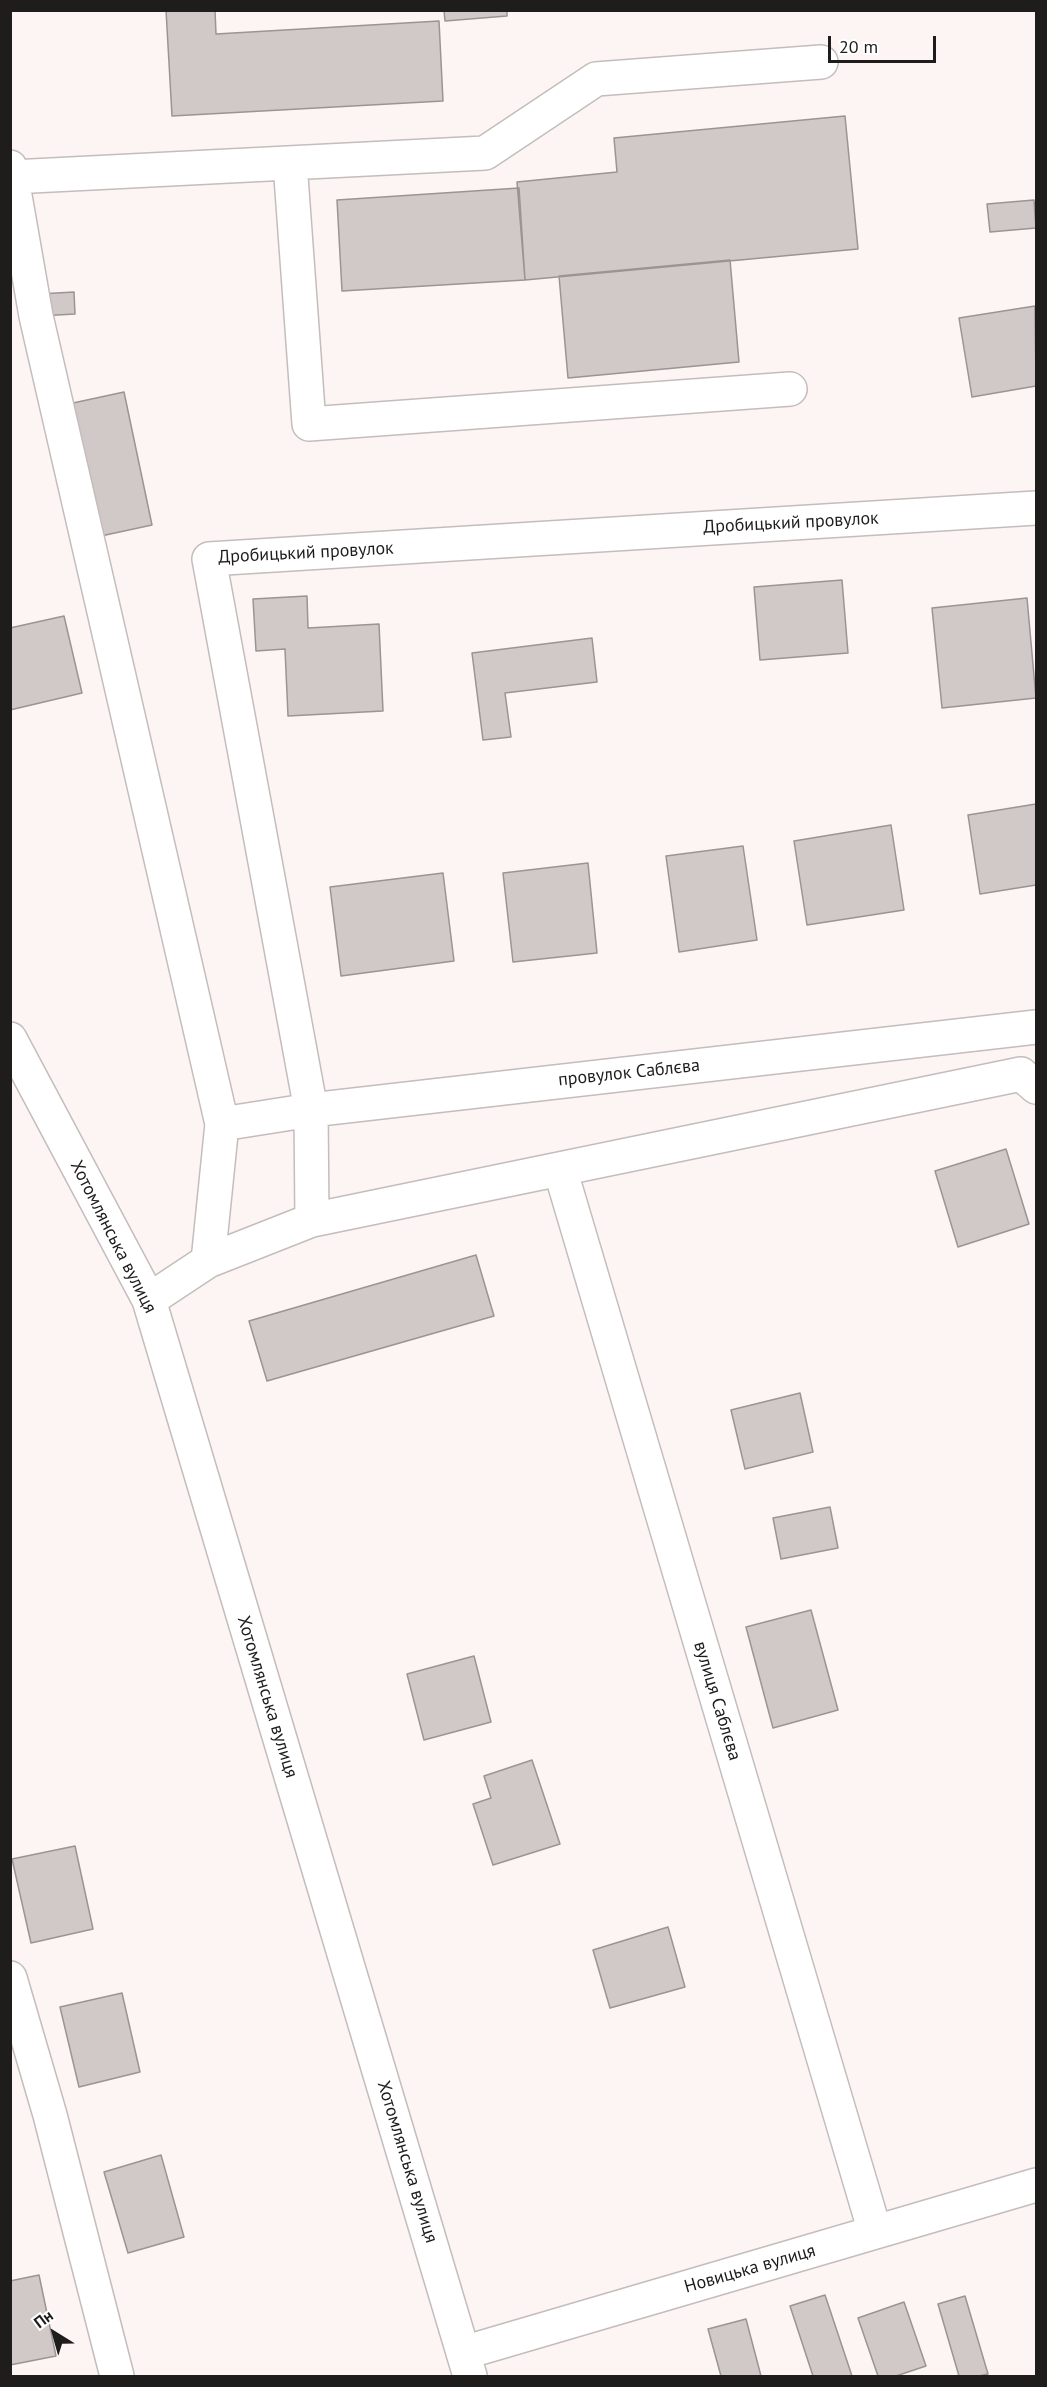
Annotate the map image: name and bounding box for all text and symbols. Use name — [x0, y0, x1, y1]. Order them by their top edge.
scale bar — [831, 24, 939, 62]
text: 20 m — [839, 35, 878, 58]
street label: Дробицький провулок — [703, 508, 879, 538]
street label: Дробицький провулок — [218, 538, 394, 568]
street label: провулок Саблєва — [557, 1055, 701, 1091]
street label: Хотомлянська вулиця — [65, 1157, 161, 1317]
street label: Хотомлянська вулиця — [232, 1613, 302, 1781]
street label: вулиця Саблєва — [689, 1639, 745, 1763]
street label: Хотомлянська вулиця — [372, 2078, 442, 2246]
street label: Новицька вулиця — [682, 2240, 818, 2298]
north arrow — [24, 2303, 84, 2363]
text: Пн — [30, 2305, 57, 2332]

